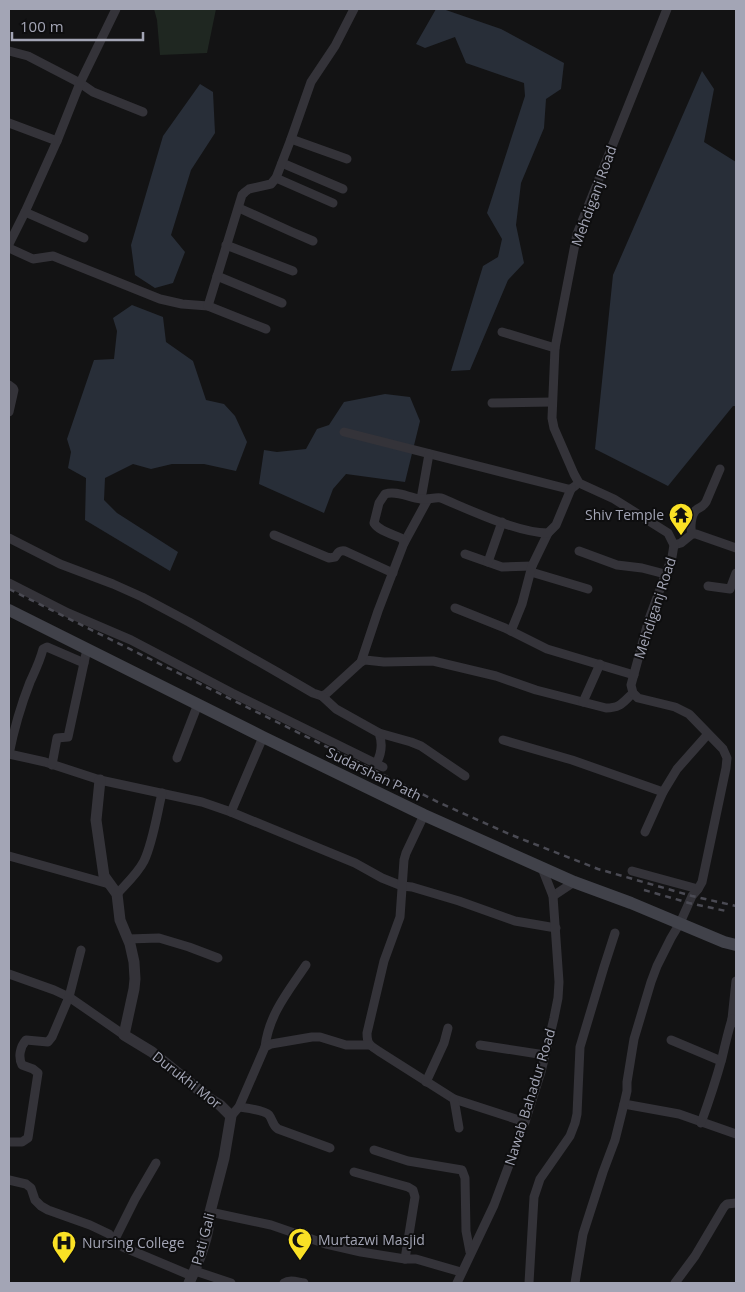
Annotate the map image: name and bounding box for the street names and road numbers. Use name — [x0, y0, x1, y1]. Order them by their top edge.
street label: Mehdiganj Road — [567, 143, 621, 249]
street label: Mehdiganj Road — [629, 555, 680, 661]
street label: Sudarshan Path — [324, 742, 425, 805]
street label: Nawab Bahadur Road — [500, 1026, 559, 1168]
street label: Durukhi Mor — [149, 1047, 226, 1113]
street label: Pati Gali — [186, 1211, 219, 1267]

